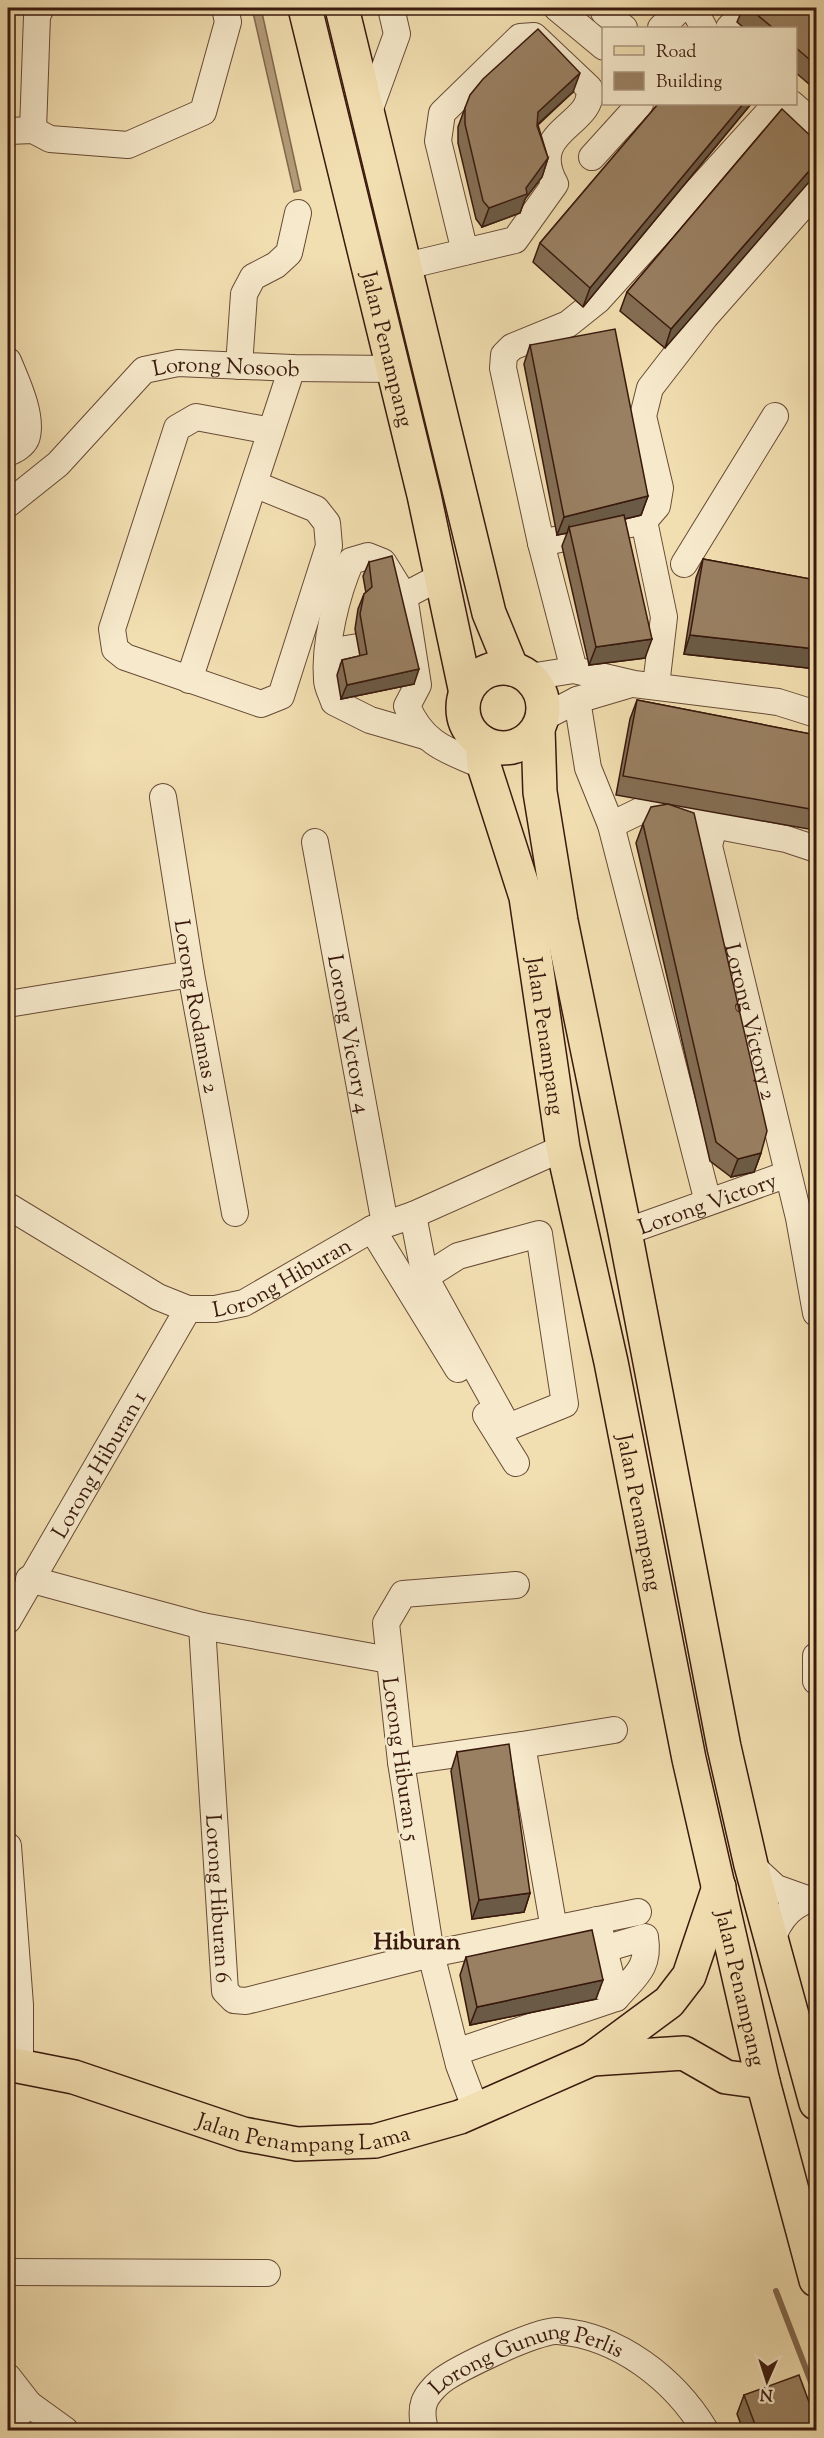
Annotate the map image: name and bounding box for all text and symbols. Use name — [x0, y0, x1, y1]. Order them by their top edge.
legend — [602, 27, 797, 105]
text: Road — [656, 40, 696, 66]
text: Building — [656, 70, 722, 96]
street label: Jalan Penampang — [351, 268, 420, 431]
street label: Lorong Nosoob — [150, 350, 300, 387]
street label: Lorong Rodamas 2 — [164, 918, 226, 1096]
street label: Lorong Victory 2 — [714, 940, 783, 1104]
street label: Lorong Victory 4 — [317, 952, 377, 1116]
street label: Jalan Penampang — [516, 954, 571, 1118]
street label: Lorong Victory — [634, 1166, 782, 1245]
street label: Lorong Hiburan — [210, 1231, 359, 1328]
street label: Lorong Hiburan 1 — [45, 1386, 156, 1545]
street label: Jalan Penampang — [606, 1431, 669, 1595]
street label: Lorong Hiburan 5 — [372, 1675, 426, 1844]
street label: Lorong Hiburan 6 — [195, 1813, 237, 1984]
street label: Jalan Penampang — [705, 1906, 772, 2070]
district label: Hiburan — [374, 1926, 461, 1960]
street label: Jalan Penampang Lama — [191, 2106, 414, 2163]
street label: Lorong Gunung Perlis — [423, 2317, 629, 2404]
north arrow — [737, 2351, 797, 2411]
text: N — [759, 2382, 773, 2405]

